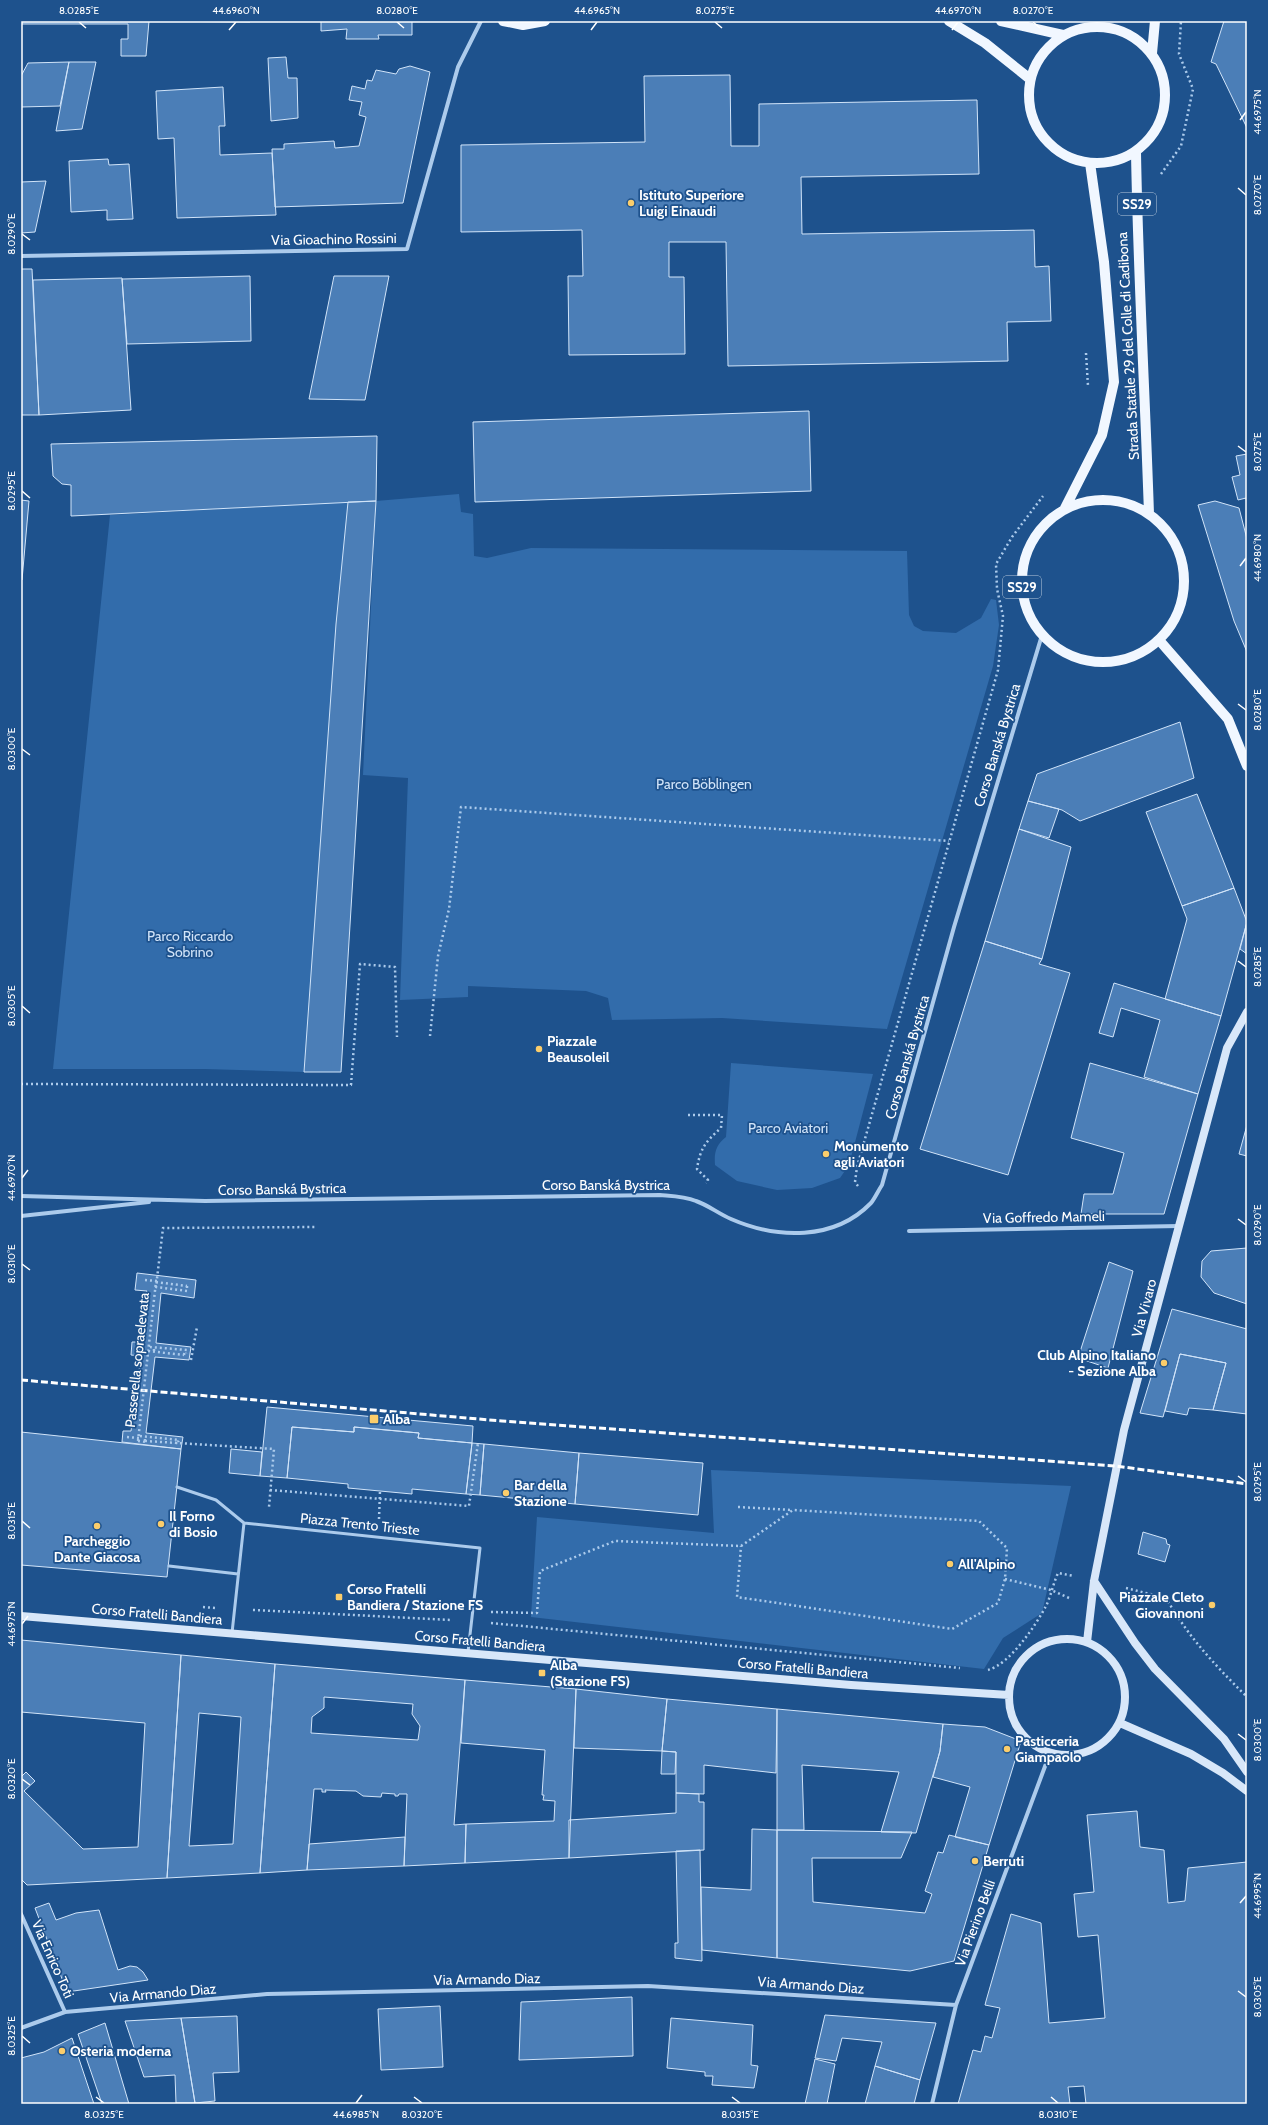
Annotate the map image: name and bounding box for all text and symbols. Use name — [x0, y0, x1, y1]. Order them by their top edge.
text: 8.0285°E — [59, 4, 100, 17]
text: 44.6960°N — [212, 4, 260, 17]
text: 8.0280°E — [376, 4, 418, 17]
text: 44.6965°N — [574, 4, 620, 17]
text: 8.0275°E — [695, 4, 735, 17]
text: 44.6970°N — [935, 4, 981, 17]
text: 8.0270°E — [1013, 4, 1054, 17]
text: 44.6975°N — [1251, 89, 1264, 135]
text: 8.0270°E — [1251, 174, 1264, 215]
place label: Istituto Superiore Luigi Einaudi — [639, 186, 744, 220]
road number: SS29 — [1118, 193, 1156, 215]
marker: Istituto Superiore Luigi Einaudi — [626, 198, 636, 208]
text: 8.0290°E — [5, 213, 18, 255]
street label: Via Gioachino Rossini — [271, 229, 397, 249]
street label: Strada Statale 29 del Colle di Cadibona — [1113, 231, 1143, 461]
text: 8.0275°E — [1251, 432, 1264, 472]
text: 8.0295°E — [5, 471, 18, 511]
text: 44.6980°N — [1251, 534, 1264, 582]
road number: SS29 — [1003, 576, 1041, 598]
street label: Corso Banská Bystrica — [970, 681, 1024, 809]
text: 8.0280°E — [1251, 689, 1264, 731]
text: 8.0300°E — [5, 727, 18, 770]
park label: Parco Böblingen — [656, 775, 752, 793]
park label: Parco Riccardo Sobrino — [147, 927, 233, 961]
text: 8.0285°E — [1251, 946, 1264, 987]
text: 8.0305°E — [5, 985, 18, 1027]
street label: Corso Banská Bystrica — [881, 993, 933, 1121]
place label: Piazzale Beausoleil — [547, 1032, 610, 1066]
marker: Piazzale Beausoleil — [534, 1044, 544, 1054]
park label: Parco Aviatori — [748, 1119, 828, 1137]
place label: Monumento agli Aviatori — [834, 1137, 909, 1171]
marker: Monumento agli Aviatori — [821, 1149, 831, 1159]
text: 44.6970°N — [5, 1155, 18, 1201]
street label: Corso Banská Bystrica — [542, 1176, 670, 1194]
street label: Corso Banská Bystrica — [218, 1179, 346, 1199]
text: 8.0290°E — [1251, 1204, 1264, 1246]
street label: Via Goffredo Mameli — [983, 1207, 1105, 1227]
text: 8.0310°E — [5, 1244, 18, 1284]
street label: Via Vivaro — [1128, 1277, 1160, 1339]
street label: Passerella sopraelevata — [121, 1291, 153, 1428]
place label: Club Alpino Italiano - Sezione Alba — [1037, 1346, 1156, 1380]
marker: Club Alpino Italiano - Sezione Alba — [1159, 1358, 1169, 1368]
place label: Alba — [383, 1410, 410, 1428]
marker: Alba — [368, 1413, 380, 1425]
text: 8.0295°E — [1251, 1462, 1264, 1502]
place label: Bar della Stazione — [514, 1476, 567, 1510]
marker: Bar della Stazione — [501, 1488, 511, 1498]
text: 8.0315°E — [5, 1502, 18, 1540]
place label: Il Forno di Bosio — [169, 1507, 218, 1541]
street label: Piazza Trento Trieste — [299, 1509, 421, 1539]
marker: Il Forno di Bosio — [156, 1519, 166, 1529]
marker: Parcheggio Dante Giacosa — [92, 1521, 102, 1531]
place label: Parcheggio Dante Giacosa — [54, 1532, 140, 1566]
place label: All'Alpino — [958, 1555, 1015, 1573]
marker: All'Alpino — [945, 1559, 955, 1569]
place label: Corso Fratelli Bandiera / Stazione FS — [347, 1580, 483, 1614]
place label: Piazzale Cleto Giovannoni — [1119, 1588, 1204, 1622]
marker: Corso Fratelli Bandiera / Stazione FS — [334, 1592, 344, 1602]
street label: Corso Fratelli Bandiera — [91, 1599, 223, 1629]
marker: Piazzale Cleto Giovannoni — [1207, 1600, 1217, 1610]
text: 44.6975°N — [5, 1601, 18, 1647]
street label: Corso Fratelli Bandiera — [414, 1626, 546, 1656]
street label: Corso Fratelli Bandiera — [737, 1653, 869, 1683]
place label: Alba (Stazione FS) — [550, 1656, 630, 1690]
marker: Alba (Stazione FS) — [537, 1668, 547, 1678]
text: 8.0300°E — [1251, 1718, 1264, 1761]
place label: Pasticceria Giampaolo — [1015, 1732, 1081, 1766]
marker: Pasticceria Giampaolo — [1002, 1744, 1012, 1754]
text: 8.0320°E — [5, 1758, 18, 1800]
place label: Berruti — [983, 1852, 1024, 1870]
marker: Berruti — [970, 1856, 980, 1866]
text: 44.6995°N — [1251, 1873, 1264, 1919]
street label: Via Pierino Belli — [951, 1877, 999, 1969]
street label: Via Enrico Toti — [28, 1917, 78, 2001]
street label: Via Armando Diaz — [433, 1969, 541, 1989]
street label: Via Armando Diaz — [757, 1972, 865, 1998]
text: 8.0305°E — [1251, 1976, 1264, 2018]
street label: Via Armando Diaz — [109, 1979, 217, 2007]
text: 8.0325°E — [5, 2016, 18, 2056]
place label: Osteria moderna — [70, 2042, 171, 2060]
marker: Osteria moderna — [57, 2046, 67, 2056]
text: 8.0325°E — [84, 2108, 124, 2121]
text: 44.6985°N — [333, 2108, 379, 2121]
text: 8.0320°E — [401, 2108, 443, 2121]
text: 8.0315°E — [721, 2108, 759, 2121]
text: 8.0310°E — [1038, 2108, 1078, 2121]

